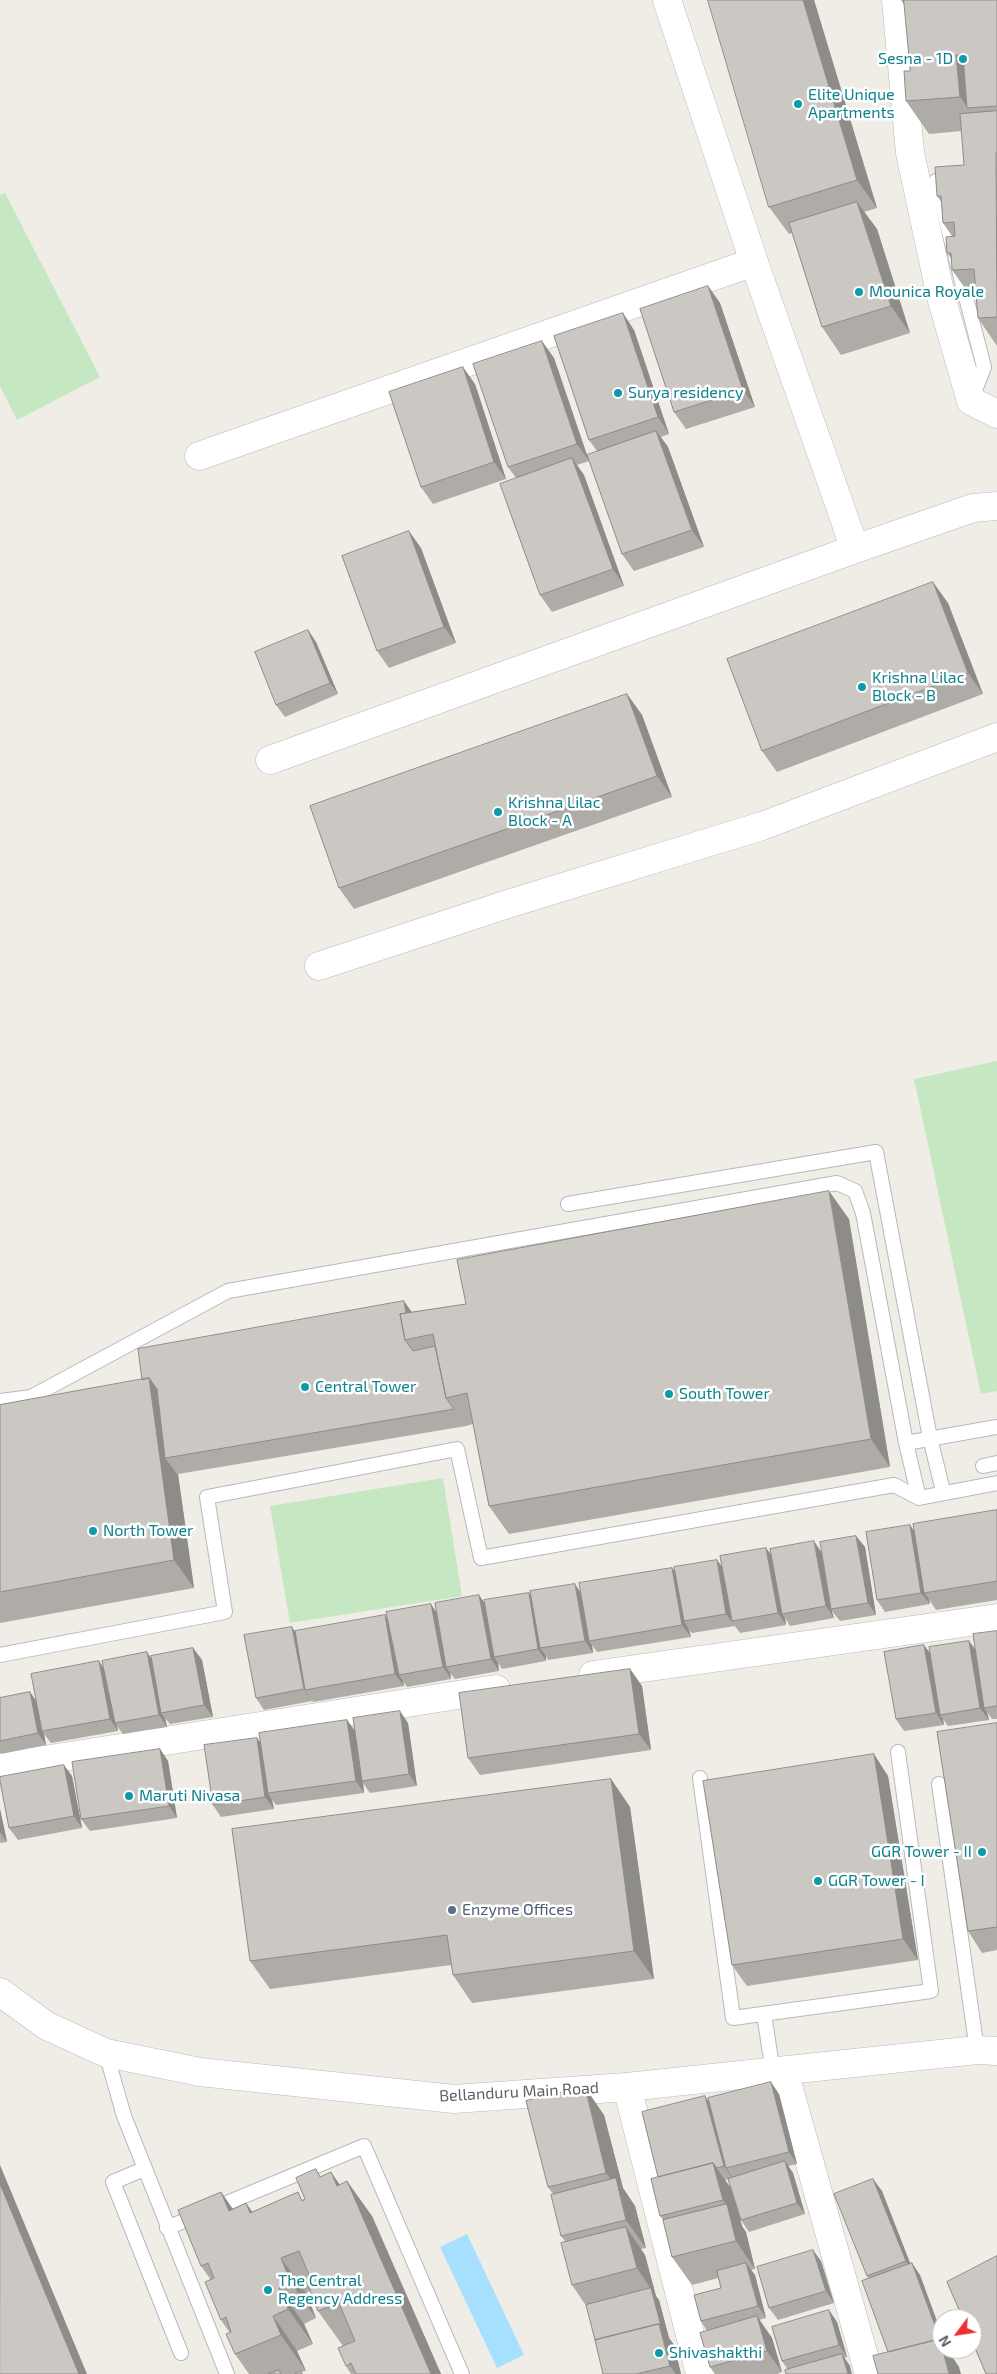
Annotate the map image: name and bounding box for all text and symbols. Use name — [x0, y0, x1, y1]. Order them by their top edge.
place label: Sesna - 1D — [878, 49, 953, 69]
marker: Sesna - 1D — [957, 53, 969, 65]
place label: Elite Unique Apartments — [808, 85, 895, 123]
marker: Elite Unique Apartments — [792, 98, 804, 110]
place label: Mounica Royale — [869, 282, 984, 302]
marker: Mounica Royale — [853, 286, 865, 298]
place label: Surya residency — [628, 383, 743, 403]
marker: Surya residency — [612, 387, 624, 399]
place label: Krishna Lilac Block - B — [872, 668, 964, 706]
marker: Krishna Lilac Block - B — [856, 681, 868, 693]
place label: Krishna Lilac Block - A — [508, 793, 600, 831]
marker: Krishna Lilac Block - A — [492, 806, 504, 818]
place label: Central Tower — [315, 1377, 416, 1397]
marker: Central Tower — [299, 1381, 311, 1393]
place label: South Tower — [679, 1384, 770, 1404]
marker: South Tower — [663, 1388, 675, 1400]
place label: North Tower — [103, 1521, 193, 1541]
marker: North Tower — [87, 1525, 99, 1537]
place label: Maruti Nivasa — [139, 1786, 240, 1806]
marker: Maruti Nivasa — [123, 1790, 135, 1802]
place label: GGR Tower - II — [871, 1842, 972, 1862]
marker: GGR Tower - II — [976, 1846, 988, 1858]
place label: GGR Tower - I — [828, 1871, 925, 1891]
marker: GGR Tower - I — [812, 1875, 824, 1887]
place label: Enzyme Offices — [462, 1900, 573, 1920]
marker: Enzyme Offices — [446, 1904, 458, 1916]
street label: Bellanduru Main Road — [439, 2078, 599, 2106]
place label: The Central Regency Address — [278, 2271, 402, 2309]
marker: The Central Regency Address — [262, 2284, 274, 2296]
north arrow — [932, 2309, 982, 2359]
text: N — [935, 2333, 954, 2350]
place label: Shivashakthi — [669, 2343, 762, 2363]
marker: Shivashakthi — [653, 2347, 665, 2359]

